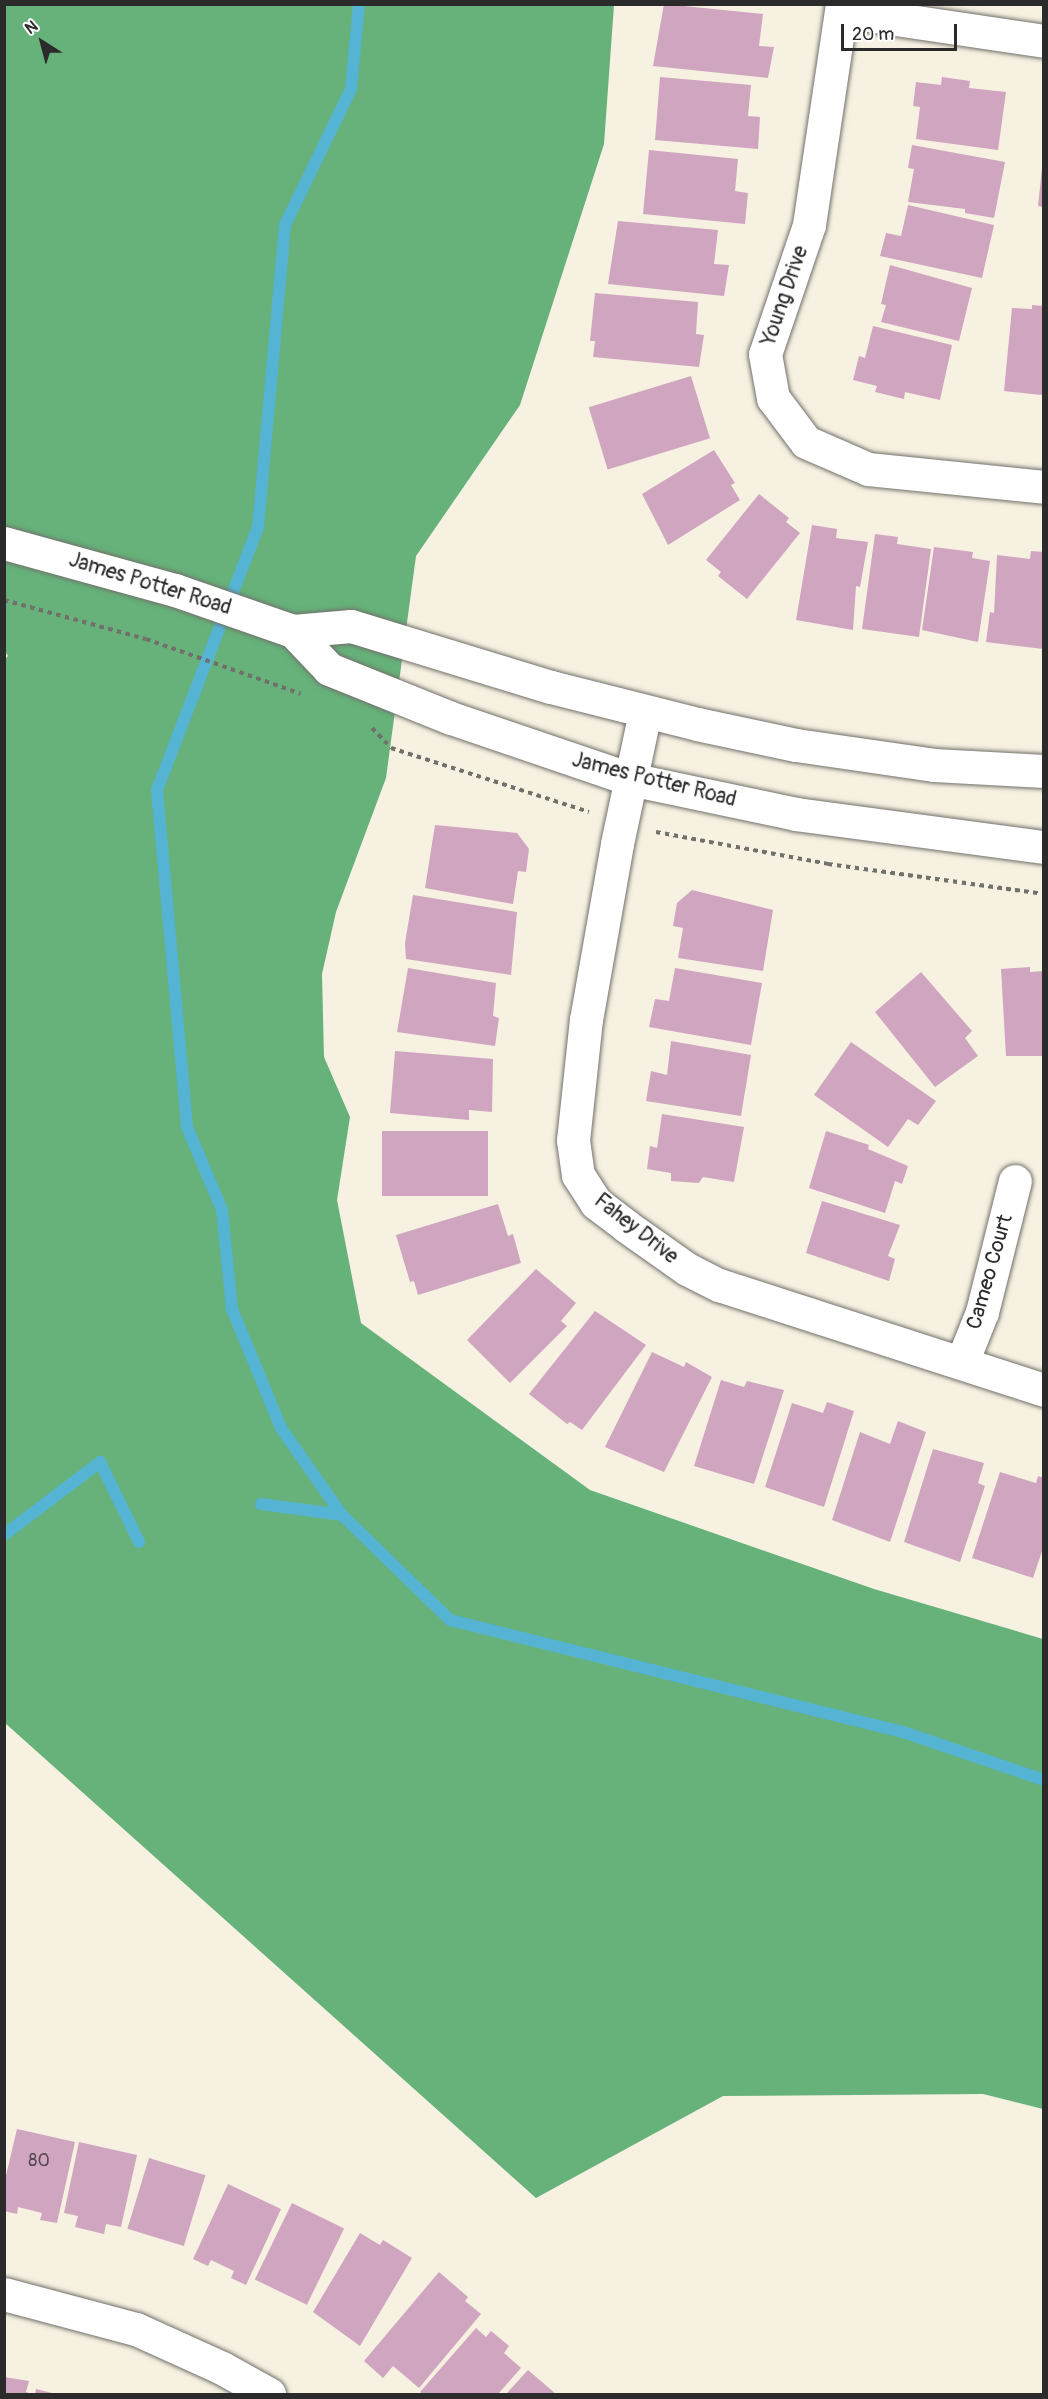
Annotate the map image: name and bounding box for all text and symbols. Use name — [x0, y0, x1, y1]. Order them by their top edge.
north arrow — [12, 12, 72, 72]
scale bar — [844, 12, 960, 50]
text: N — [21, 16, 42, 39]
text: 20 m — [852, 23, 894, 46]
street label: Young Drive — [756, 243, 814, 349]
street label: James Potter Road — [66, 547, 234, 621]
street label: James Potter Road — [569, 747, 739, 813]
street label: Fahey Drive — [589, 1188, 683, 1270]
street label: Cameo Court — [962, 1212, 1018, 1332]
house number: 80 — [28, 2150, 50, 2172]

